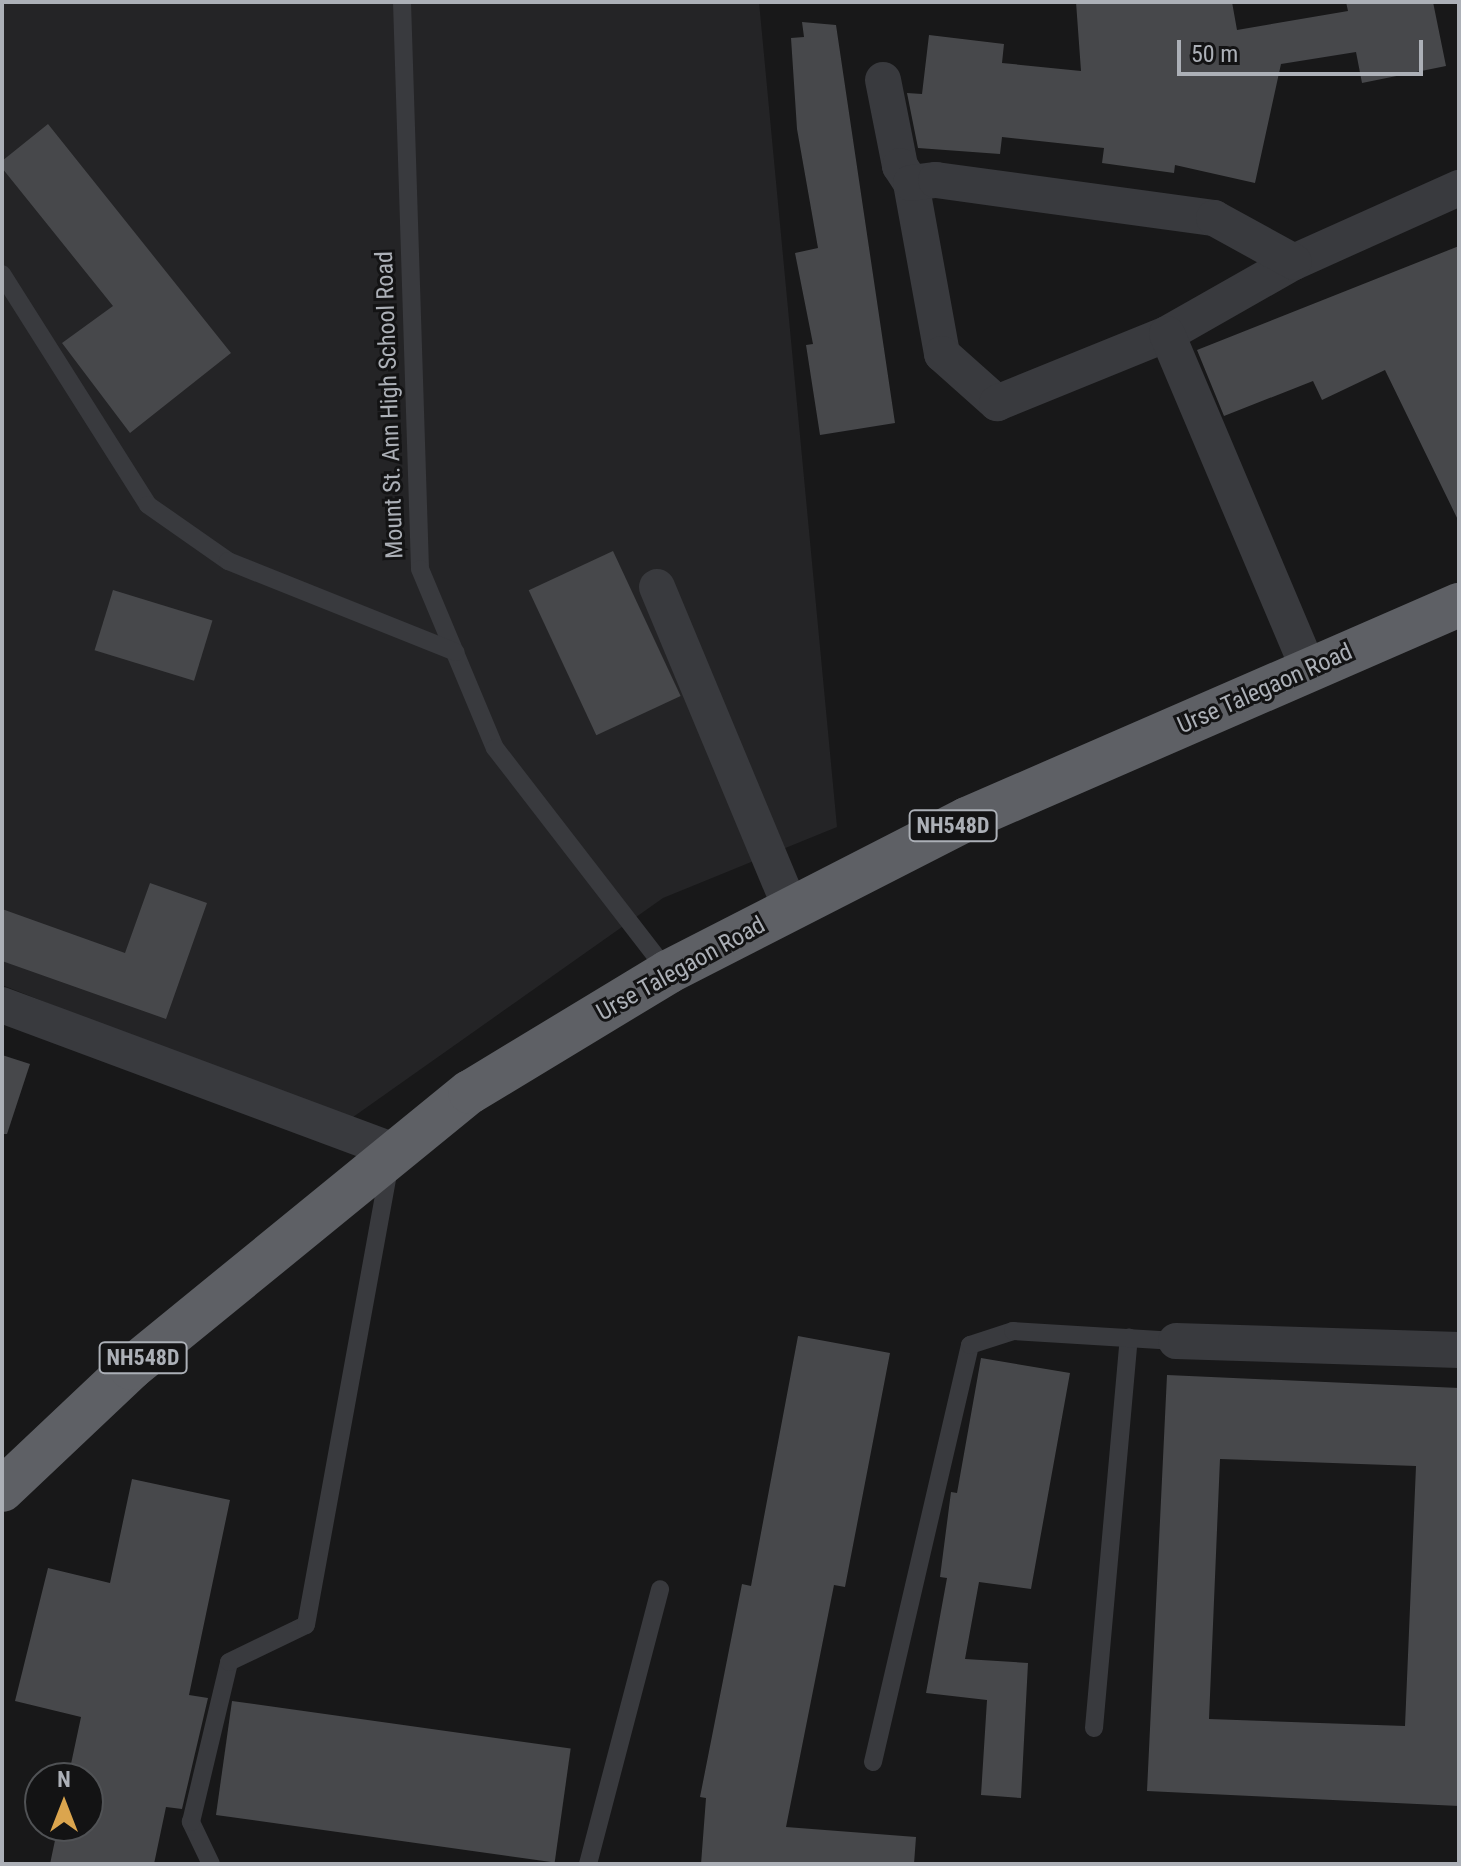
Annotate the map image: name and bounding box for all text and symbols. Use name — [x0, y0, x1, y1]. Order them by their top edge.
scale bar — [1181, 24, 1427, 74]
text: 50 m — [1191, 40, 1238, 68]
street label: Mount St. Ann High School Road — [370, 251, 410, 559]
street label: Urse Talegaon Road — [1173, 637, 1357, 741]
road number: NH548D — [907, 808, 999, 844]
street label: Urse Talegaon Road — [592, 911, 770, 1027]
road number: NH548D — [97, 1340, 189, 1376]
north arrow — [24, 1762, 104, 1842]
text: N — [57, 1767, 71, 1792]

